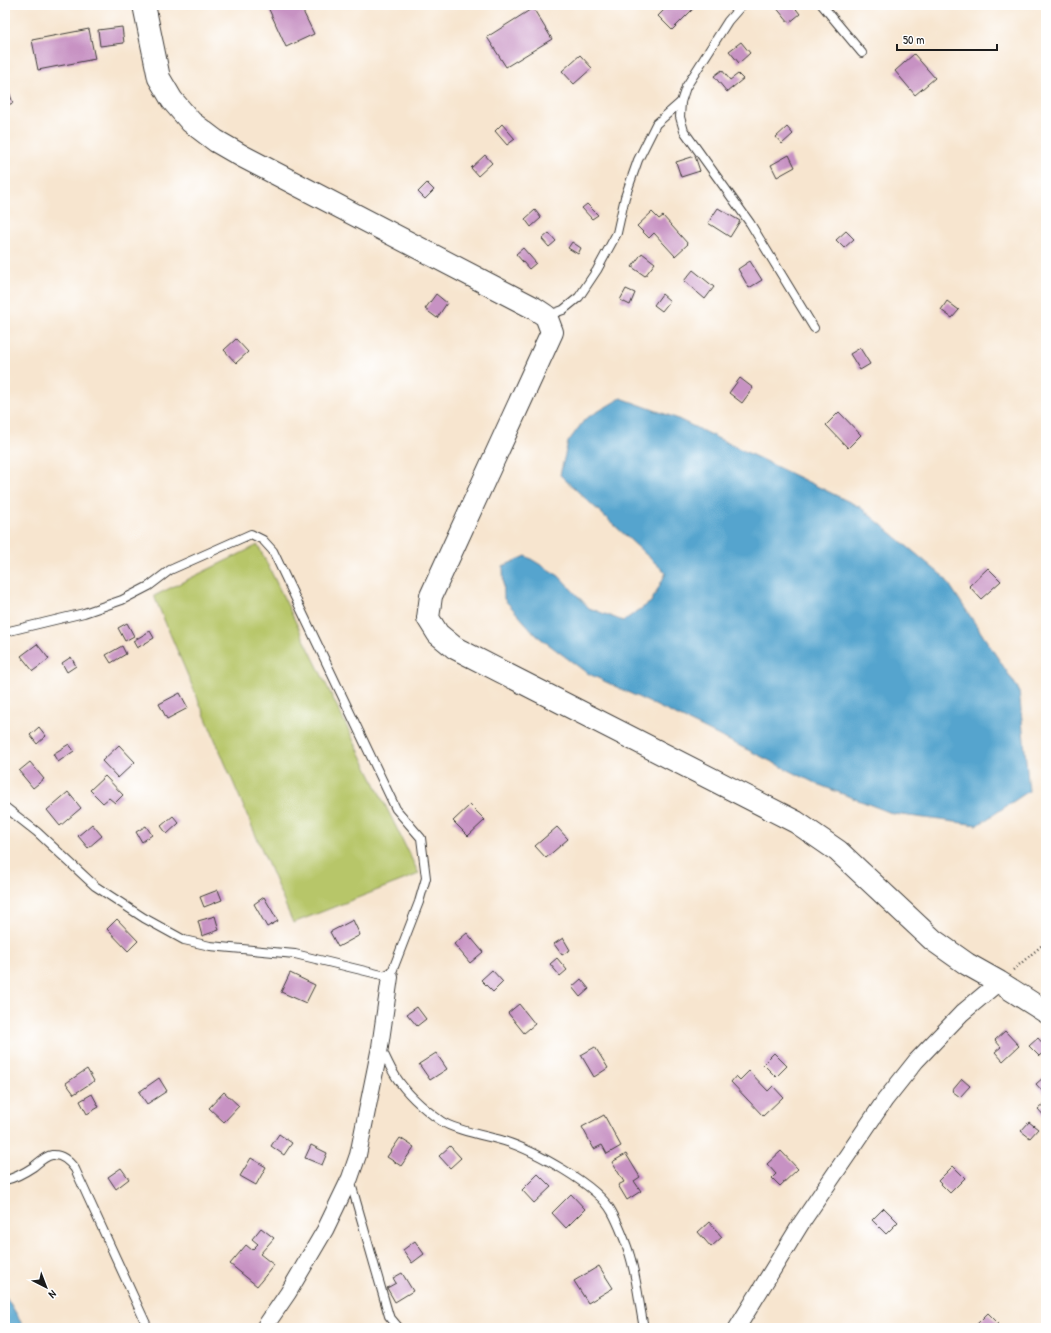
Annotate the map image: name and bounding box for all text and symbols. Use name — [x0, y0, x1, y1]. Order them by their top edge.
scale bar — [897, 26, 997, 52]
text: 50 m — [903, 31, 924, 48]
north arrow — [26, 1267, 66, 1307]
text: N — [46, 1287, 60, 1302]

